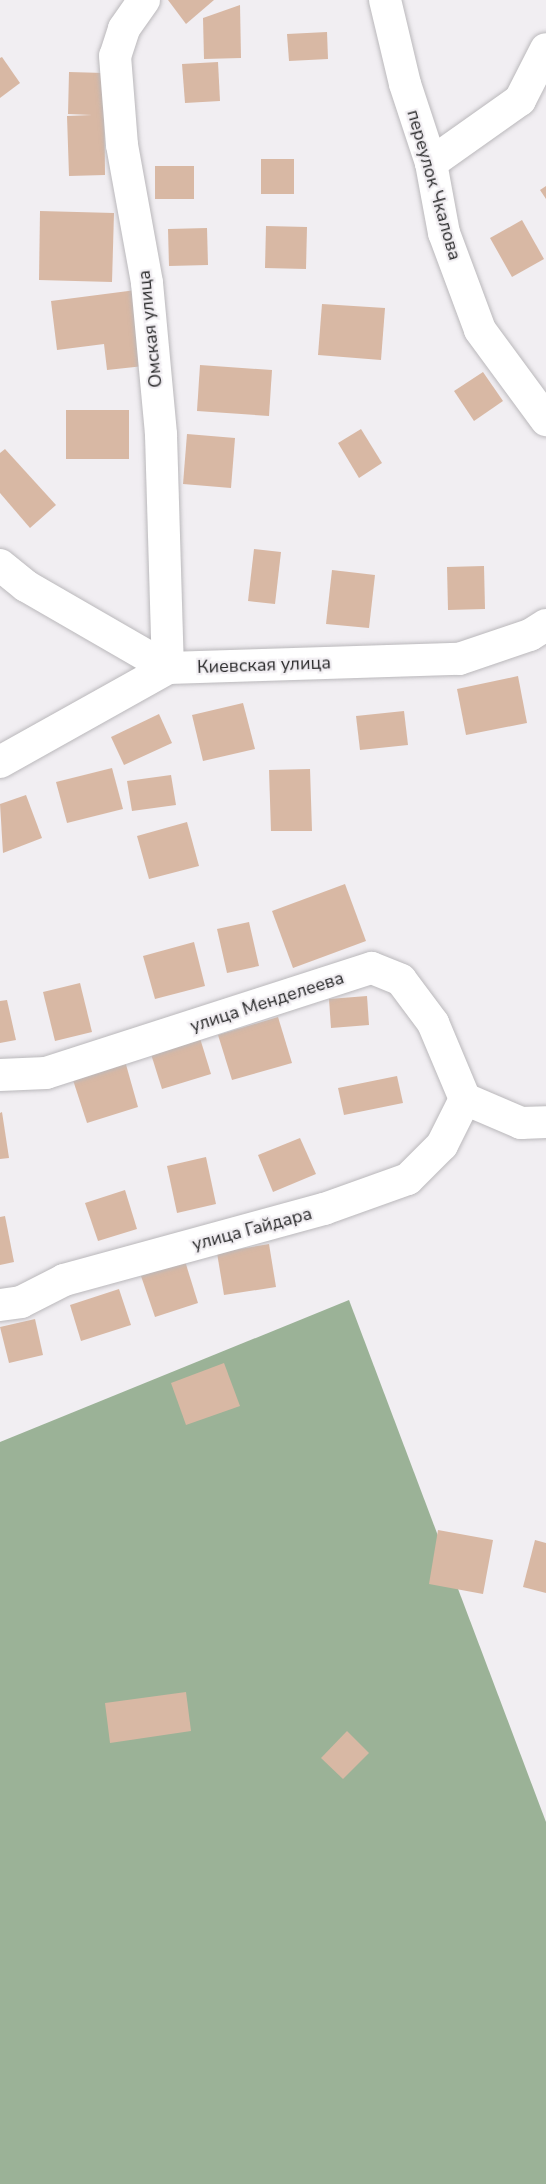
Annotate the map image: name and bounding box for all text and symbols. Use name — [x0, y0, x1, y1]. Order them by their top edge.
street label: переулок Чкалова — [402, 107, 466, 263]
street label: Омская улица — [133, 269, 167, 389]
street label: Киевская улица — [197, 652, 331, 678]
street label: улица Менделеева — [187, 967, 347, 1037]
street label: улица Гайдара — [190, 1203, 314, 1255]

